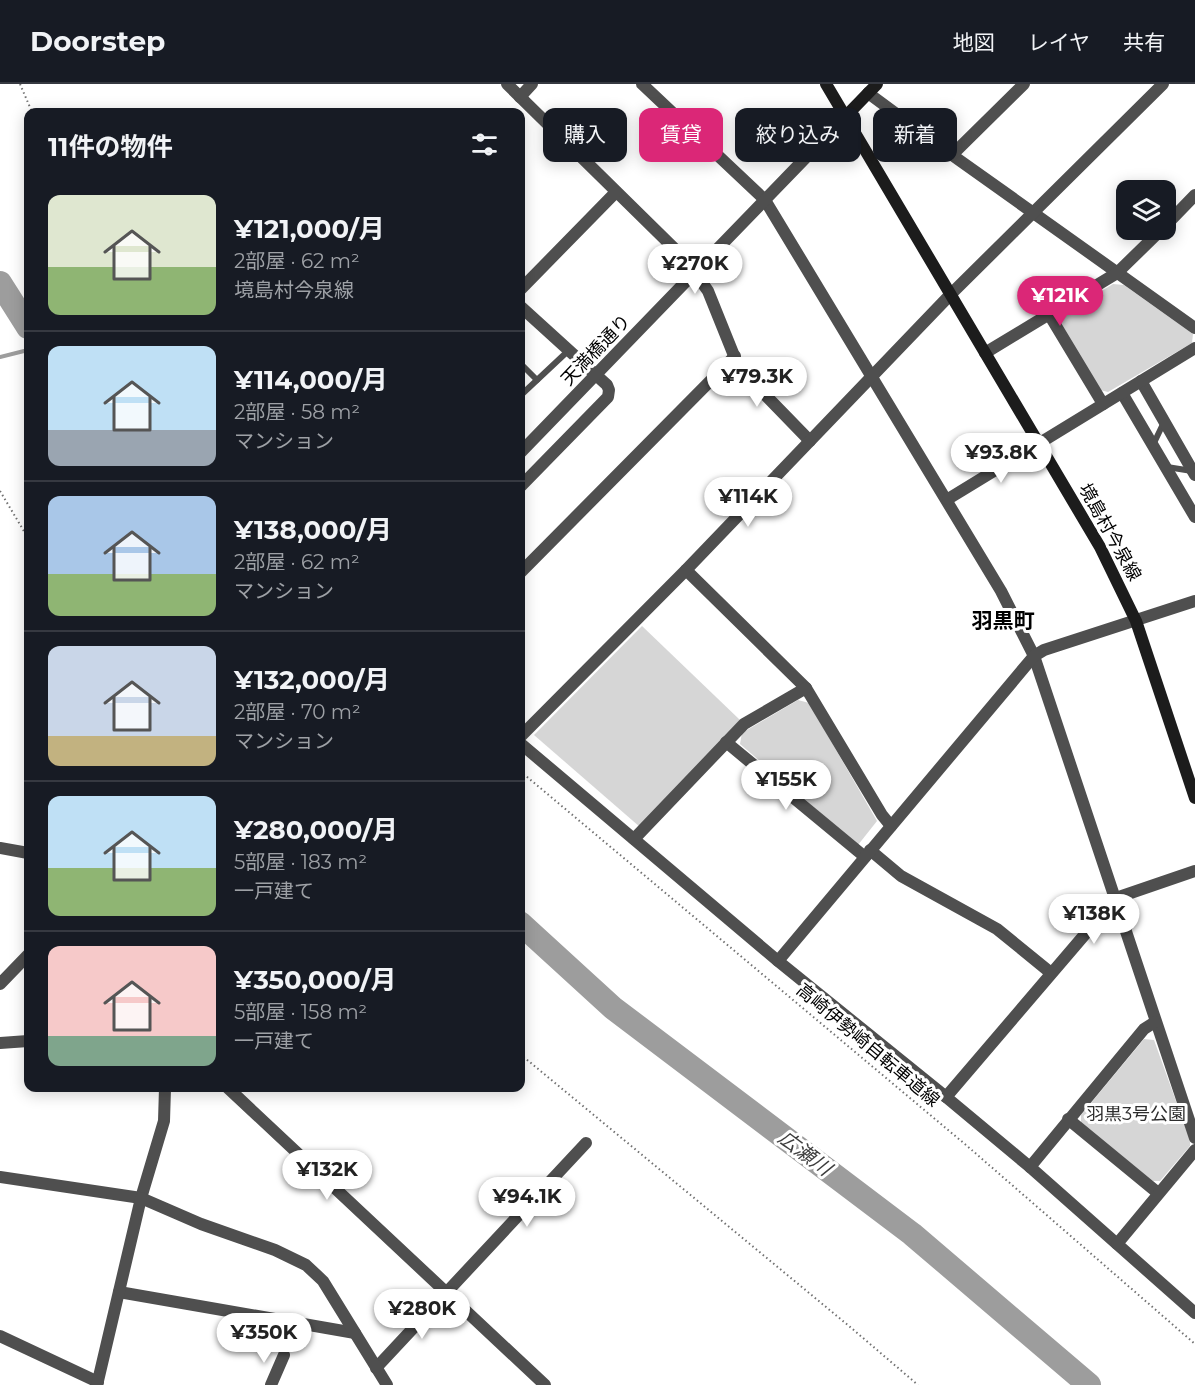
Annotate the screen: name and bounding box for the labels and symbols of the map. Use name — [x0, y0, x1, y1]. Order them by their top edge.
pin: ¥270K — [653, 244, 737, 295]
pin: ¥121K — [1018, 276, 1102, 327]
street label: 天満橋通り — [557, 310, 635, 390]
pin: ¥79.3K — [708, 357, 806, 408]
pin: ¥93.8K — [952, 433, 1050, 484]
pin: ¥114K — [706, 477, 790, 528]
street label: 境島村今泉線 — [1074, 479, 1146, 585]
district label: 羽黒町 — [972, 608, 1035, 633]
pin: ¥155K — [744, 760, 828, 811]
pin: ¥138K — [1052, 894, 1136, 945]
street label: 高崎伊勢崎自転車道線 — [792, 979, 944, 1111]
park label: 羽黒3号公園 — [1086, 1103, 1186, 1125]
water label: 広瀬川 — [774, 1125, 838, 1182]
pin: ¥132K — [285, 1150, 369, 1201]
pin: ¥94.1K — [478, 1177, 576, 1228]
pin: ¥280K — [380, 1289, 464, 1340]
pin: ¥350K — [222, 1313, 306, 1364]

